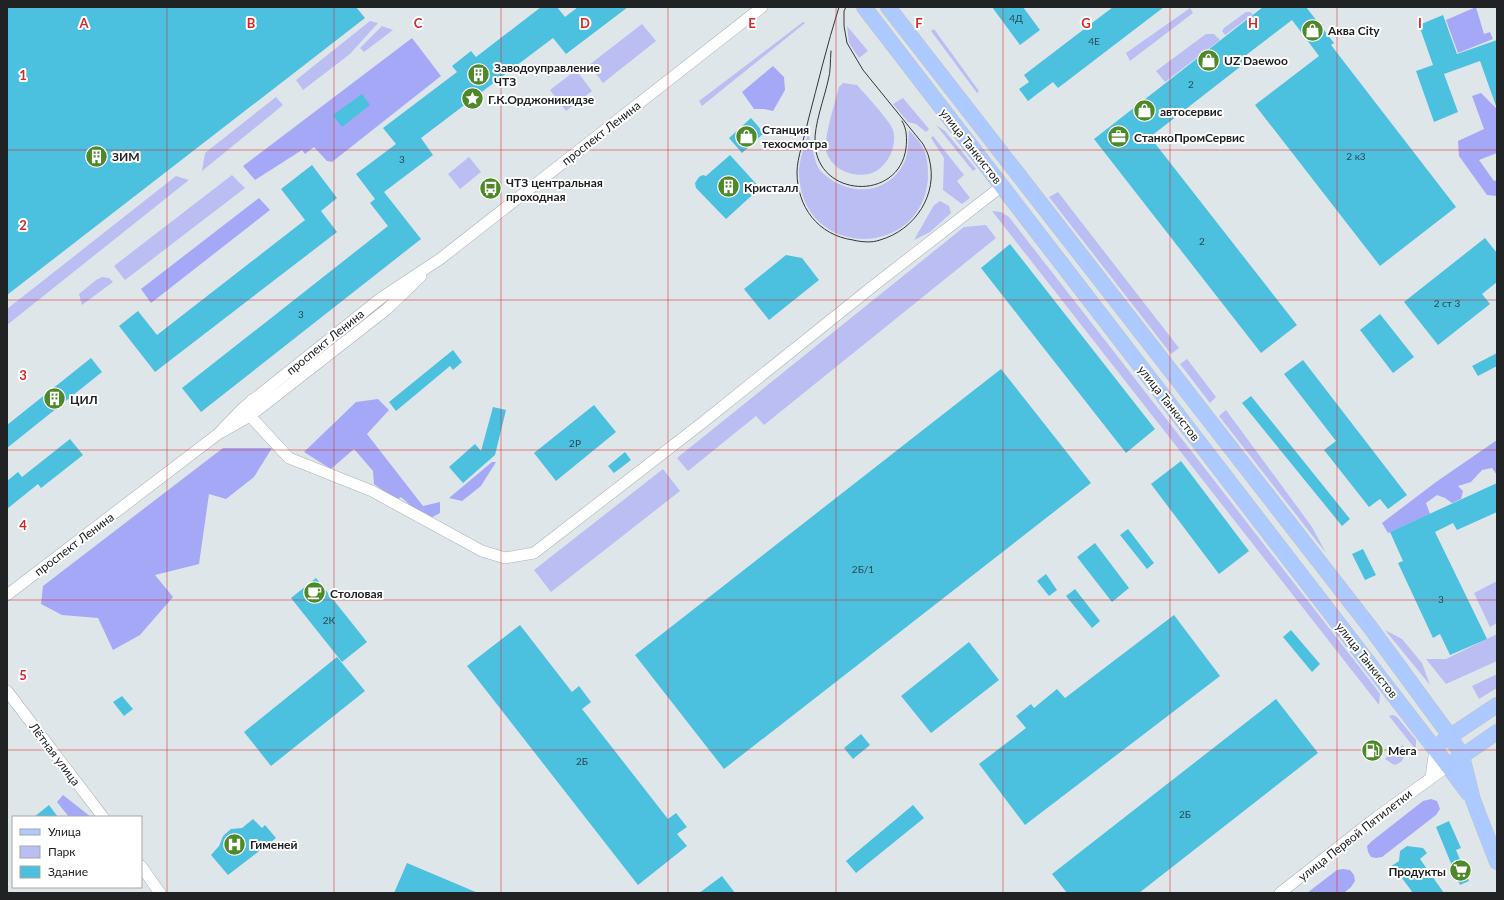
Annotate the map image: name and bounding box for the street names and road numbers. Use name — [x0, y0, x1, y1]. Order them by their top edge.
street label: проспект Ленина — [559, 98, 643, 168]
street label: улица Танкистов — [937, 105, 1005, 187]
street label: проспект Ленина — [283, 306, 367, 378]
street label: улица Танкистов — [1135, 362, 1203, 444]
street label: проспект Ленина — [31, 509, 117, 579]
street label: улица Танкистов — [1333, 619, 1401, 701]
street label: Лётная улица — [26, 719, 84, 789]
street label: улица Первой Пятилетки — [1295, 786, 1415, 884]

